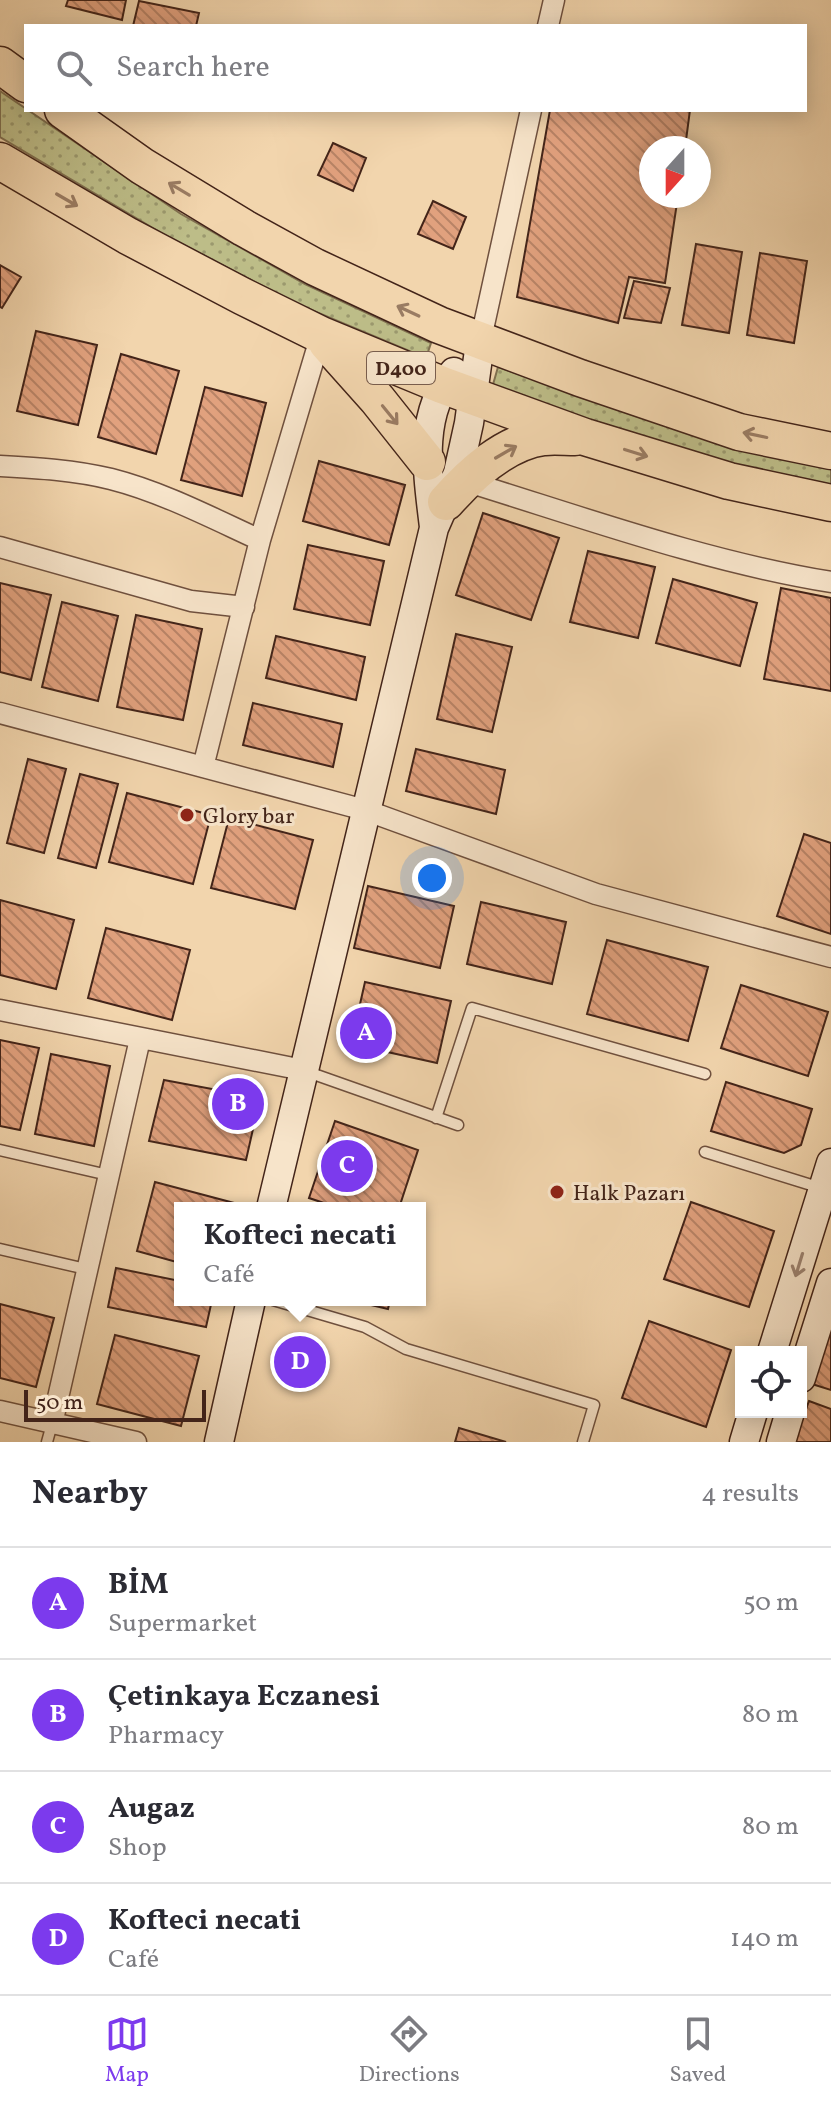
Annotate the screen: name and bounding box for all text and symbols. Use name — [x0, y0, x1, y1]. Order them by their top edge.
search box — [24, 24, 807, 112]
icon: search — [52, 46, 96, 90]
text: Search here — [116, 47, 270, 89]
north arrow — [639, 136, 711, 208]
one-way arrow — [168, 181, 191, 197]
one-way arrow — [55, 192, 78, 208]
one-way arrow — [397, 303, 421, 318]
road number: D400 — [367, 352, 435, 384]
one-way arrow — [381, 405, 399, 425]
one-way arrow — [742, 427, 768, 442]
one-way arrow — [494, 444, 517, 460]
one-way arrow — [623, 446, 648, 461]
place label: Glory bar — [203, 802, 294, 833]
marker: Glory bar — [178, 806, 196, 824]
your location — [412, 858, 452, 898]
pin: A — [340, 1003, 392, 1063]
pin: B — [212, 1074, 264, 1134]
pin: C — [321, 1136, 373, 1196]
place label: Halk Pazarı — [573, 1179, 685, 1210]
marker: Halk Pazarı — [548, 1183, 566, 1201]
popup — [174, 1202, 426, 1306]
text: Kofteci necati — [203, 1215, 397, 1257]
one-way arrow — [791, 1252, 806, 1277]
text: Café — [203, 1257, 255, 1293]
pin: D — [274, 1332, 326, 1392]
map controls — [735, 1346, 807, 1418]
button: locate — [735, 1346, 807, 1418]
scale bar — [24, 1386, 206, 1422]
text: 50 m — [36, 1388, 83, 1419]
text: Nearby — [32, 1471, 148, 1518]
text: 4 results — [701, 1476, 799, 1512]
text: BİM — [108, 1564, 169, 1606]
text: A — [49, 1585, 67, 1621]
text: 50 m — [743, 1585, 799, 1621]
text: Supermarket — [108, 1606, 257, 1642]
text: Çetinkaya Eczanesi — [108, 1676, 380, 1718]
text: B — [49, 1697, 67, 1733]
text: 80 m — [742, 1697, 799, 1733]
text: Pharmacy — [108, 1718, 224, 1754]
text: Augaz — [108, 1788, 195, 1830]
text: C — [50, 1809, 66, 1845]
text: 80 m — [742, 1809, 799, 1845]
text: Shop — [108, 1830, 167, 1866]
text: Kofteci necati — [108, 1900, 301, 1942]
text: D — [48, 1921, 68, 1957]
text: 140 m — [730, 1921, 799, 1957]
text: Café — [108, 1942, 159, 1978]
tab: Map — [105, 2012, 149, 2091]
tab: Directions — [359, 2012, 460, 2091]
tab: Saved — [669, 2012, 726, 2091]

